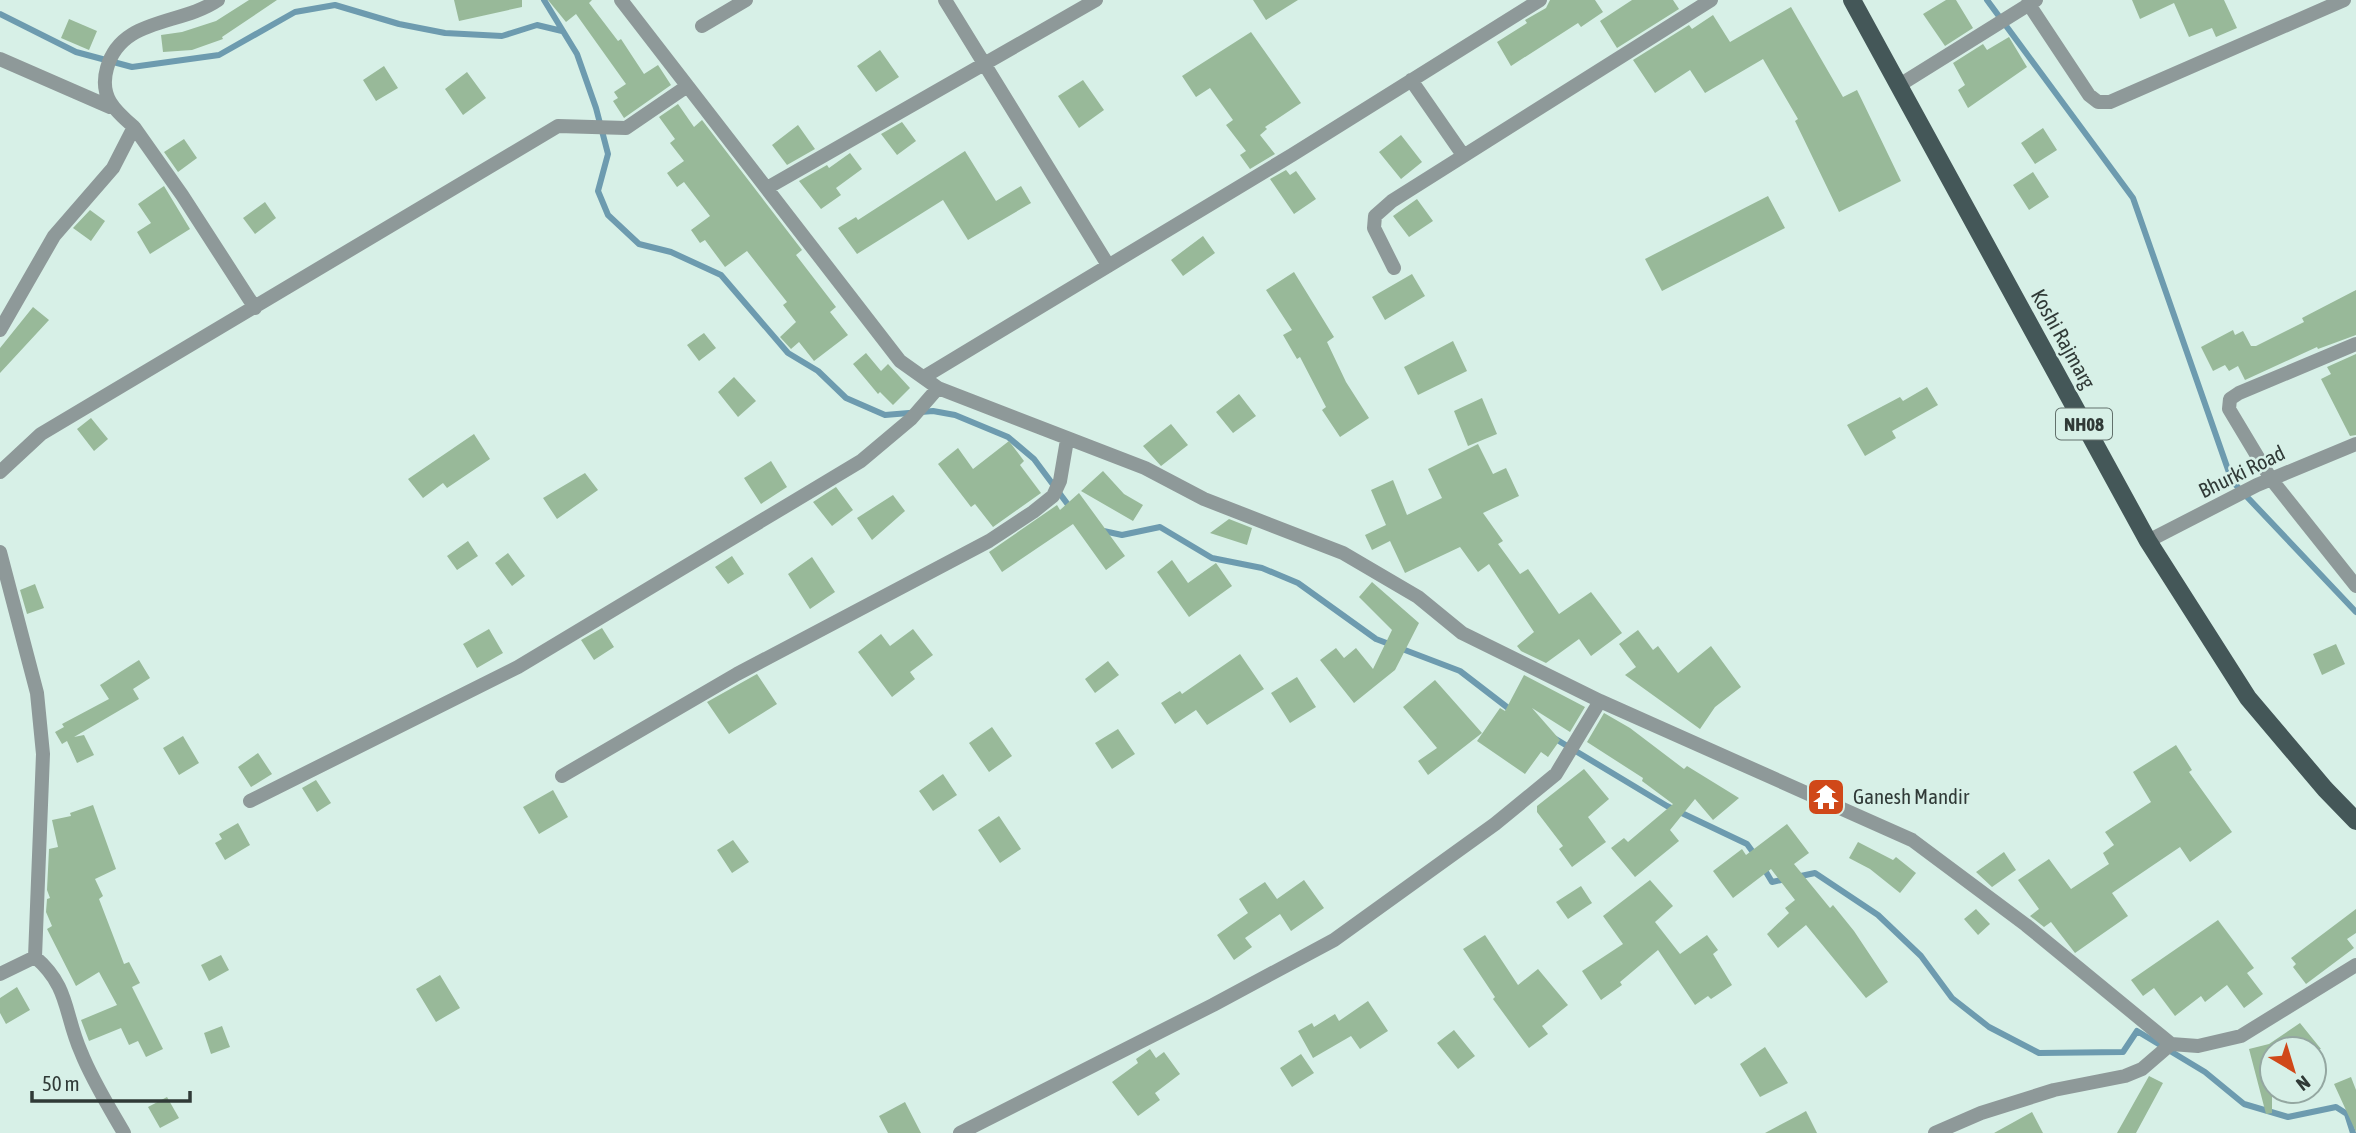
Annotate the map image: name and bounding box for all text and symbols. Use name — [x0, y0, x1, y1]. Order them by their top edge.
street label: Koshi Rajmarg — [2027, 285, 2101, 392]
road number: NH08 — [2056, 408, 2112, 440]
street label: Bhurki Road — [2195, 440, 2289, 502]
temple icon: Ganesh Mandir — [1805, 776, 1847, 818]
place label: Ganesh Mandir — [1853, 784, 1970, 808]
north arrow — [2258, 1035, 2328, 1105]
scale bar — [32, 1060, 189, 1104]
text: 50 m — [42, 1071, 80, 1095]
text: N — [2292, 1071, 2315, 1096]

